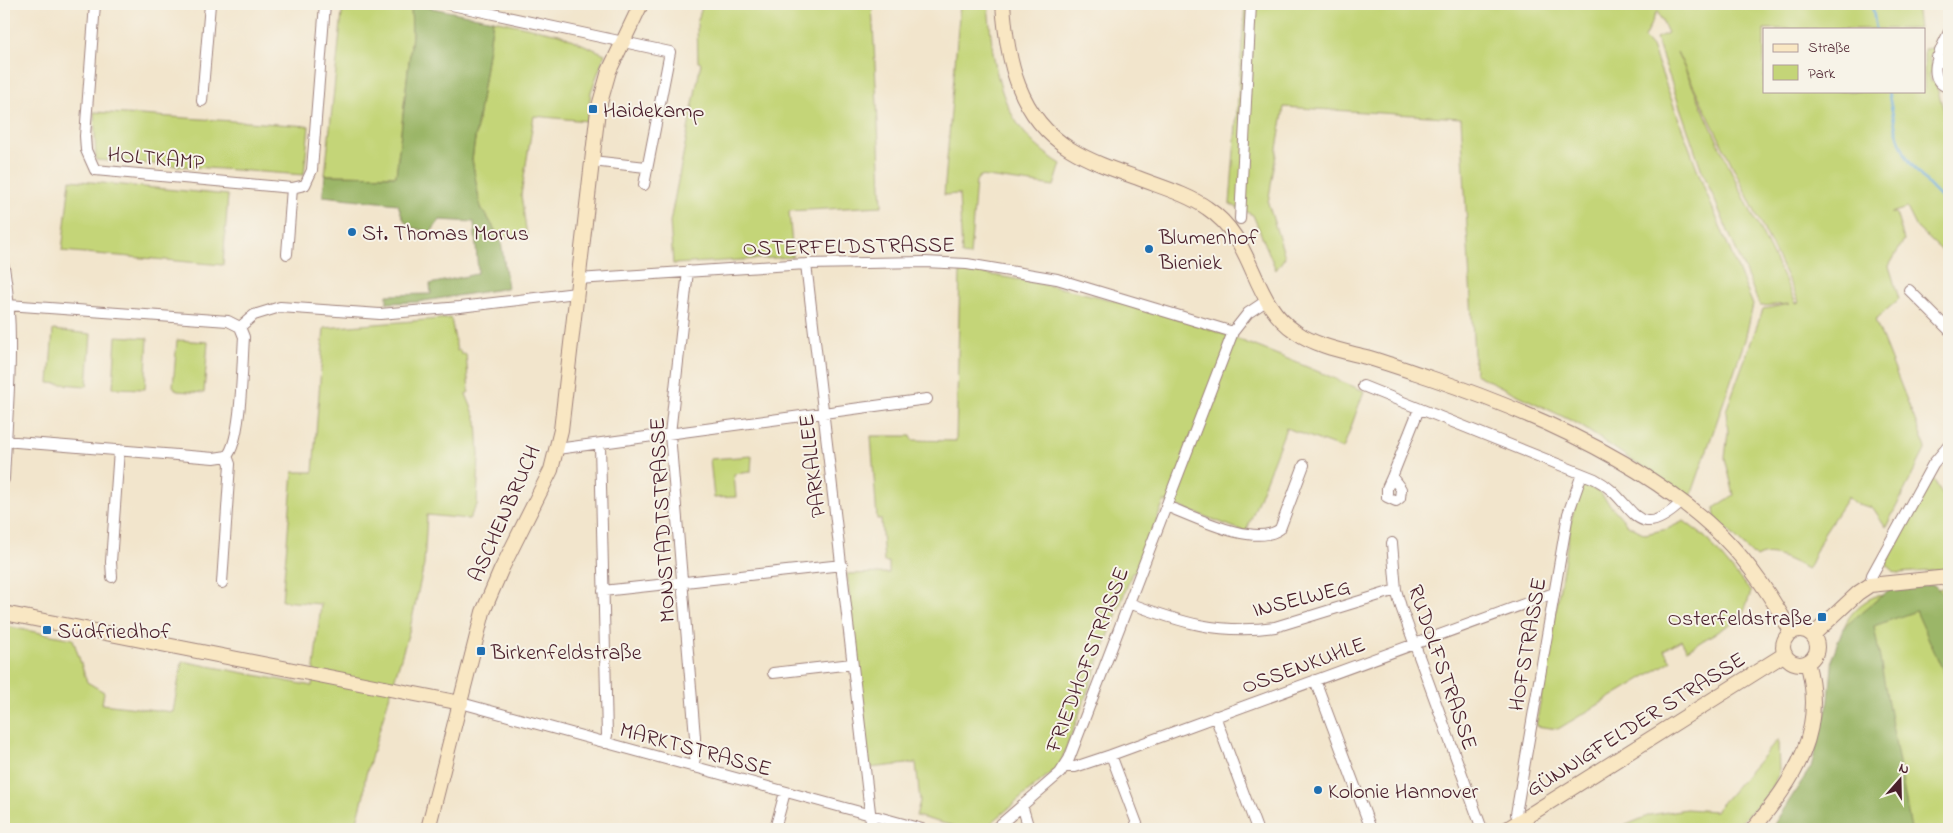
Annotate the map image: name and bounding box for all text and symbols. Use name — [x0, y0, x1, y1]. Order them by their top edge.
legend — [1763, 28, 1926, 92]
text: Straße — [1808, 37, 1850, 59]
text: Park — [1808, 63, 1836, 85]
place label: Haidekamp — [603, 96, 704, 128]
marker: Haidekamp — [587, 103, 599, 115]
street label: HOLTKAMP — [106, 140, 206, 180]
place label: St. Thomas Morus — [362, 219, 529, 251]
place label: Blumenhof Bieniek — [1158, 223, 1259, 280]
marker: St. Thomas Morus — [346, 226, 358, 238]
street label: OSTERFELDSTRASSE — [742, 230, 956, 266]
marker: Blumenhof Bieniek — [1143, 243, 1155, 255]
street label: PARKALLEE — [792, 412, 836, 519]
street label: MONSTADTSTRASSE — [643, 416, 685, 623]
street label: ASCHENBRUCH — [461, 441, 550, 588]
street label: FRIEDHOFSTRASSE — [1038, 563, 1139, 758]
street label: INSELWEG — [1249, 572, 1354, 628]
street label: HOFSTRASSE — [1501, 575, 1556, 714]
street label: RUDOLFSTRASSE — [1398, 581, 1484, 755]
place label: Osterfeldstraße — [1668, 604, 1812, 636]
marker: Osterfeldstraße — [1816, 611, 1828, 623]
place label: Südfriedhof — [57, 617, 171, 649]
marker: Südfriedhof — [41, 624, 53, 636]
street label: OSSENKUHLE — [1238, 630, 1370, 704]
place label: Birkenfeldstraße — [490, 638, 642, 670]
marker: Birkenfeldstraße — [475, 645, 487, 657]
street label: GÜNNIGFELDER STRASSE — [1521, 645, 1752, 806]
street label: MARKTSTRASSE — [616, 715, 775, 787]
north arrow — [1876, 756, 1926, 806]
text: N — [1896, 758, 1912, 781]
place label: Kolonie Hannover — [1328, 777, 1479, 809]
marker: Kolonie Hannover — [1312, 784, 1324, 796]

